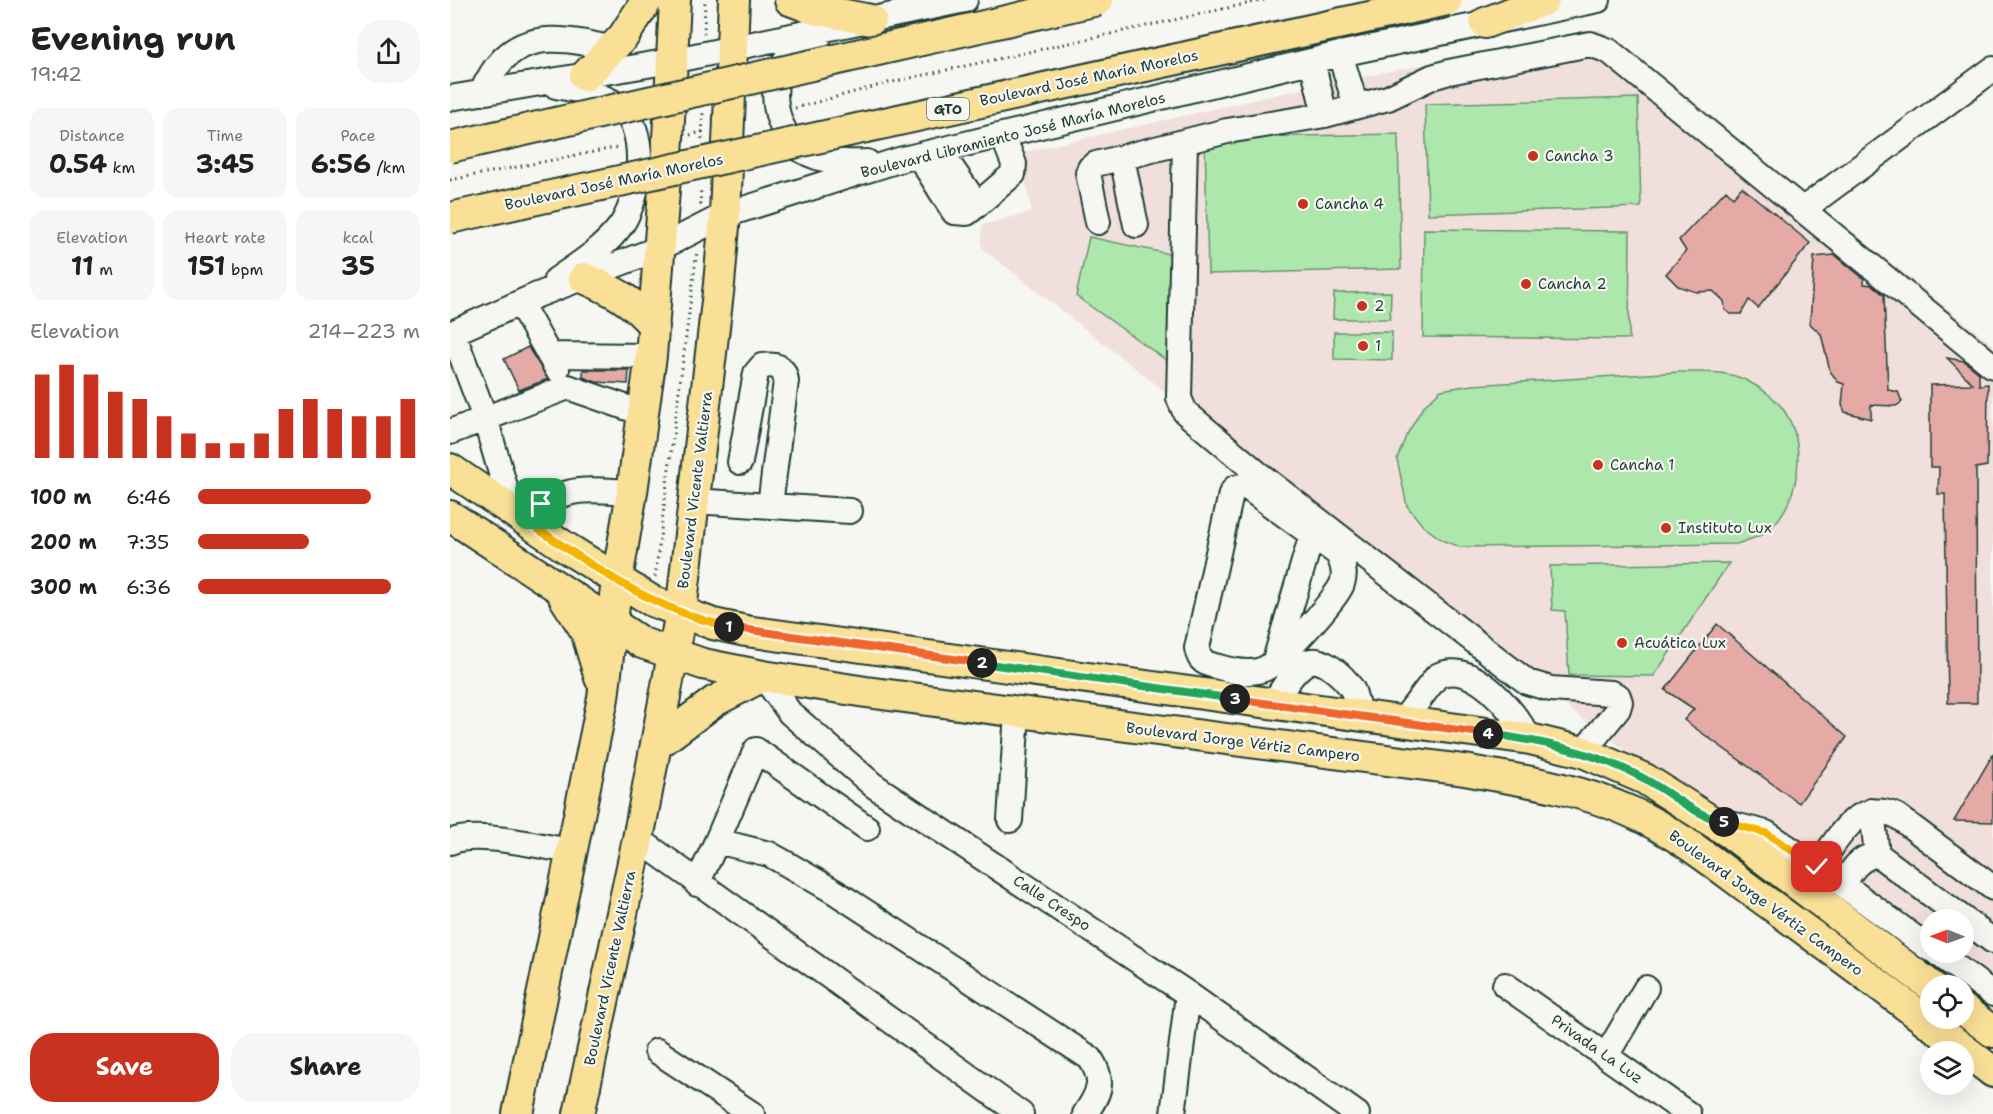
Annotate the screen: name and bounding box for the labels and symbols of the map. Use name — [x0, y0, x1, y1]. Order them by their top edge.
street label: Boulevard José María Morelos — [978, 45, 1200, 111]
street label: Boulevard Libramiento José María Morelos — [859, 87, 1167, 183]
road number: GTO — [927, 98, 969, 120]
place label: Cancha 3 — [1545, 146, 1614, 166]
street label: Boulevard José María Morelos — [503, 149, 725, 215]
marker: Cancha 3 — [1526, 149, 1540, 163]
place label: Cancha 4 — [1315, 194, 1384, 214]
marker: Cancha 4 — [1296, 197, 1310, 211]
place label: Cancha 2 — [1538, 274, 1607, 294]
marker: Cancha 2 — [1519, 277, 1533, 291]
place label: 2 — [1374, 296, 1385, 316]
marker: 2 — [1355, 299, 1369, 313]
place label: 1 — [1375, 336, 1381, 356]
marker: 1 — [1356, 339, 1370, 353]
street label: Boulevard Vicente Valtierra — [673, 389, 717, 590]
place label: Cancha 1 — [1610, 455, 1675, 475]
marker: Cancha 1 — [1591, 458, 1605, 472]
pin — [515, 478, 566, 529]
place label: Instituto Lux — [1678, 518, 1772, 538]
marker: Instituto Lux — [1659, 521, 1673, 535]
pin: 1 — [714, 612, 744, 642]
place label: Acuática Lux — [1634, 633, 1726, 653]
marker: Acuática Lux — [1615, 636, 1629, 650]
pin: 2 — [967, 648, 997, 678]
pin: 3 — [1220, 684, 1250, 714]
street label: Boulevard Jorge Vértiz Campero — [1125, 718, 1361, 766]
pin: 4 — [1473, 719, 1503, 749]
pin: 5 — [1709, 807, 1739, 837]
street label: Boulevard Jorge Vértiz Campero — [1665, 826, 1867, 980]
pin — [1791, 841, 1842, 892]
street label: Boulevard Vicente Valtierra — [580, 868, 641, 1067]
street label: Calle Crespo — [1009, 870, 1095, 936]
north arrow — [1920, 909, 1974, 963]
street label: Privada La Luz — [1547, 1010, 1647, 1088]

